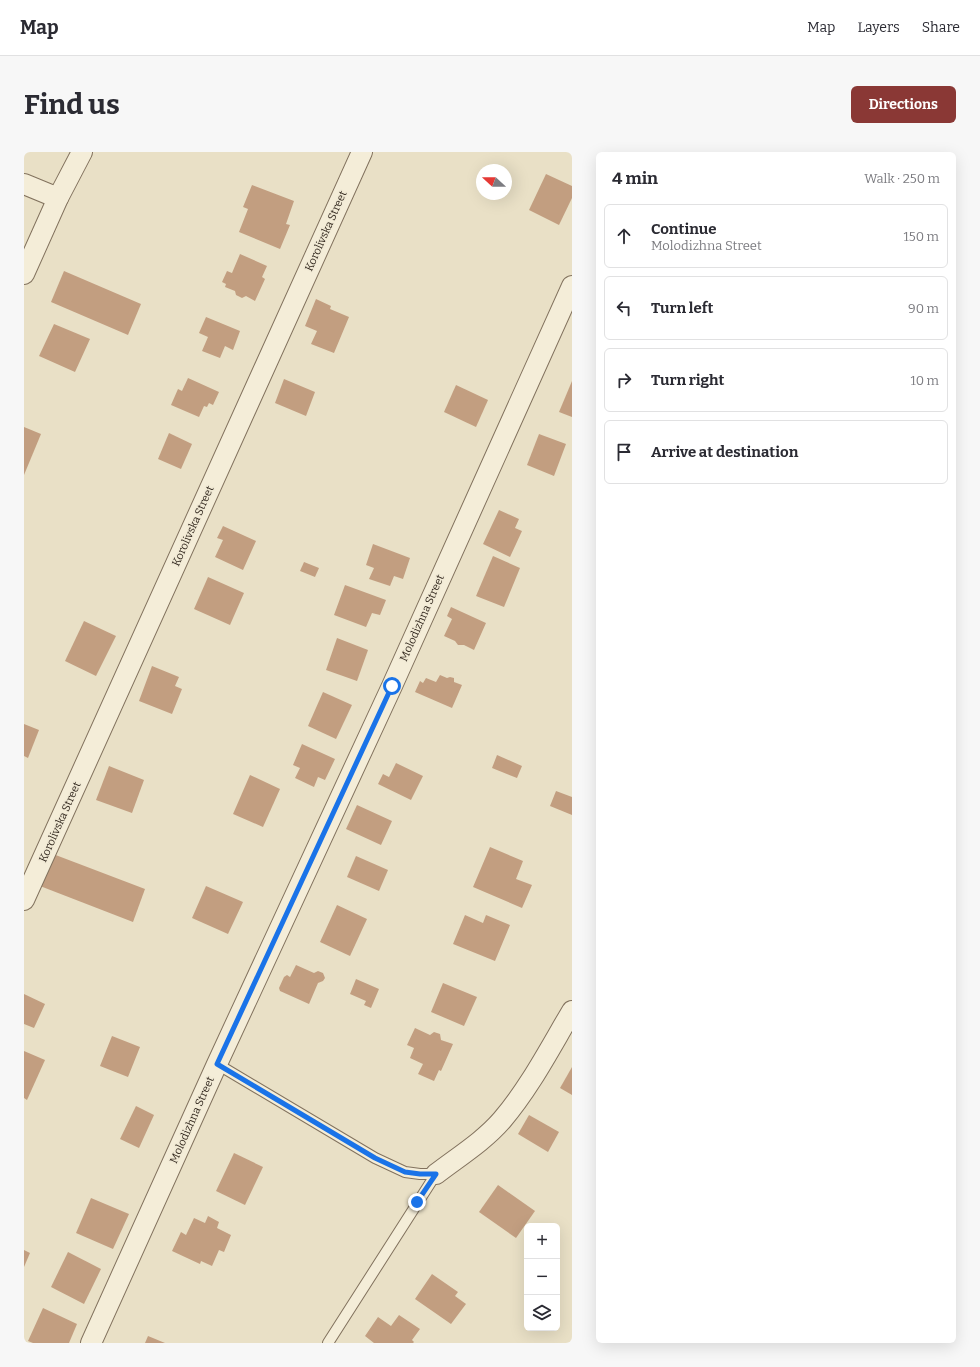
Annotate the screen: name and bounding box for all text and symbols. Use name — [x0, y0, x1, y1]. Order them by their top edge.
text: Map — [20, 16, 59, 39]
text: Map — [807, 19, 835, 36]
text: Layers — [857, 19, 900, 36]
text: Share — [922, 19, 960, 36]
button: Directions — [851, 86, 956, 123]
text: Find us — [24, 88, 120, 121]
north arrow — [476, 164, 512, 200]
text: 4 min — [612, 168, 658, 189]
text: Walk · 250 m — [864, 171, 940, 186]
street label: Korolivska Street — [302, 189, 350, 273]
text: Continue — [651, 220, 717, 238]
icon: ahead — [613, 225, 635, 247]
text: 150 m — [903, 229, 939, 244]
text: Molodizhna Street — [651, 238, 762, 253]
icon: left — [613, 297, 635, 319]
text: Turn left — [651, 299, 713, 317]
text: 90 m — [908, 301, 939, 316]
icon: right — [613, 369, 635, 391]
text: Turn right — [651, 371, 724, 389]
text: 10 m — [910, 373, 939, 388]
icon: arrive — [613, 441, 635, 463]
text: Arrive at destination — [651, 443, 798, 461]
street label: Korolivska Street — [169, 484, 217, 568]
street label: Molodizhna Street — [397, 573, 447, 663]
route start — [383, 677, 401, 695]
street label: Korolivska Street — [36, 780, 84, 864]
street label: Molodizhna Street — [167, 1075, 217, 1165]
route end — [408, 1193, 426, 1211]
map controls — [524, 1223, 560, 1331]
button: + — [524, 1223, 560, 1259]
button: − — [524, 1259, 560, 1295]
button: layers — [524, 1295, 560, 1331]

